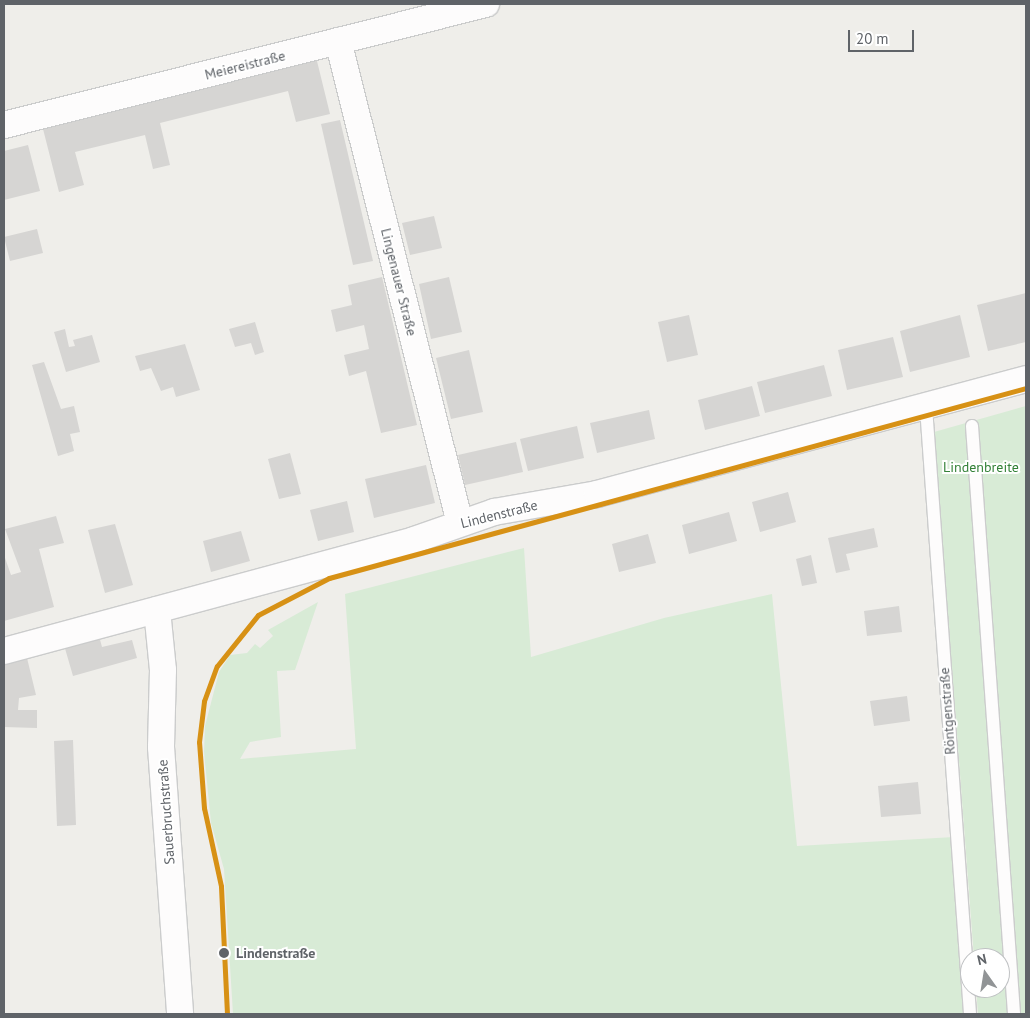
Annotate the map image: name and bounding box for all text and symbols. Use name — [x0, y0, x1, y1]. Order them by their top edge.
scale bar — [850, 20, 916, 52]
text: 20 m — [856, 29, 889, 48]
street label: Meiereistraße — [203, 47, 287, 83]
street label: Lingenauer Straße — [378, 226, 420, 338]
park label: Lindenbreite — [943, 459, 1019, 475]
street label: Lindenstraße — [459, 496, 539, 532]
street label: Röntgenstraße — [936, 667, 958, 755]
street label: Sauerbruchstraße — [154, 759, 178, 865]
marker: Lindenstraße — [216, 945, 232, 961]
place label: Lindenstraße — [236, 945, 315, 961]
north arrow — [960, 948, 1010, 998]
text: N — [975, 950, 988, 969]

